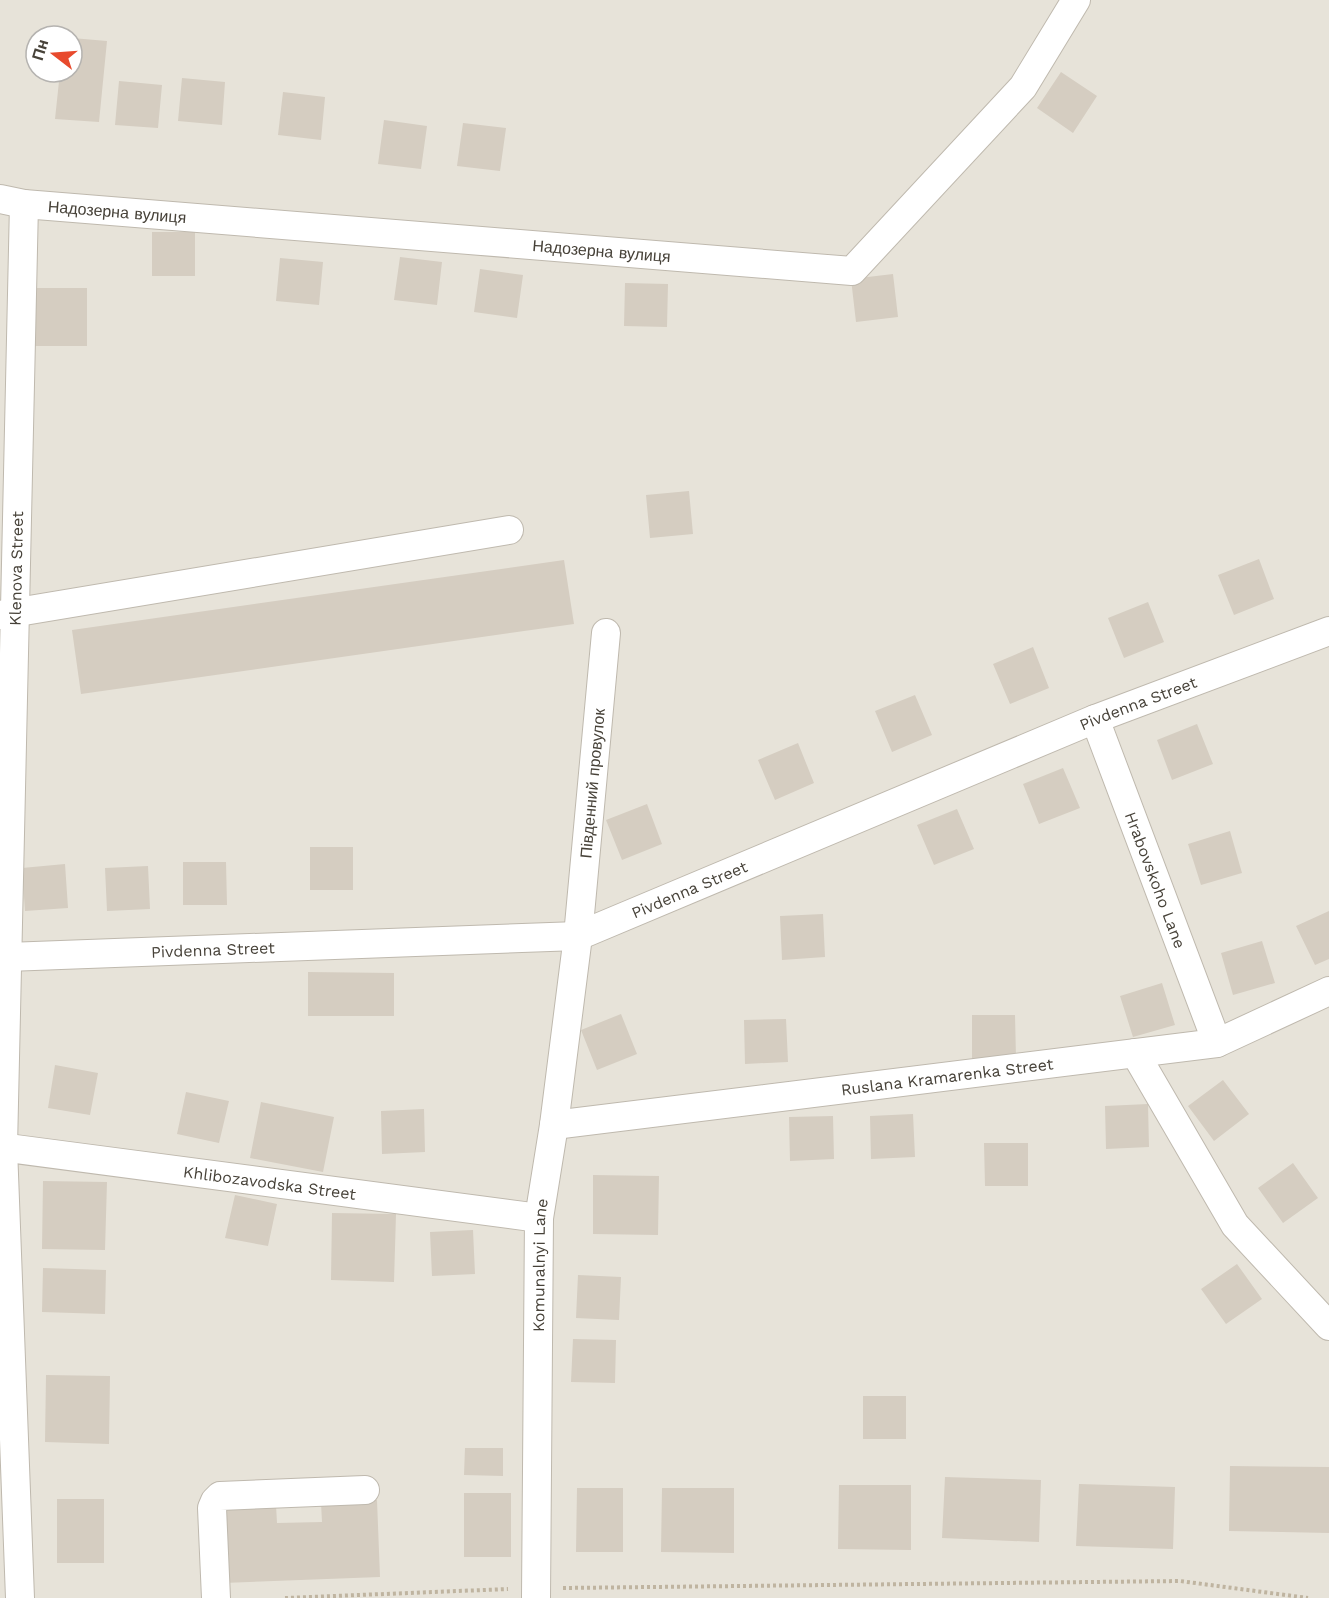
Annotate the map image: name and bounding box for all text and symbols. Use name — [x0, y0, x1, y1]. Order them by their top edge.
north arrow — [24, 24, 84, 84]
text: Пн — [28, 37, 52, 63]
street label: Надозерна вулиця — [47, 196, 187, 227]
street label: Надозерна вулиця — [532, 236, 671, 266]
street label: Klenova Street — [5, 511, 27, 626]
street label: Pivdenna Street — [1077, 672, 1200, 734]
street label: Південний провулок — [576, 707, 609, 859]
street label: Hrabovskoho Lane — [1121, 809, 1190, 951]
street label: Pivdenna Street — [628, 856, 750, 922]
street label: Pivdenna Street — [151, 938, 275, 961]
street label: Ruslana Kramarenka Street — [840, 1054, 1055, 1099]
street label: Khlibozavodska Street — [182, 1162, 358, 1203]
street label: Komunalnyi Lane — [529, 1197, 552, 1332]

